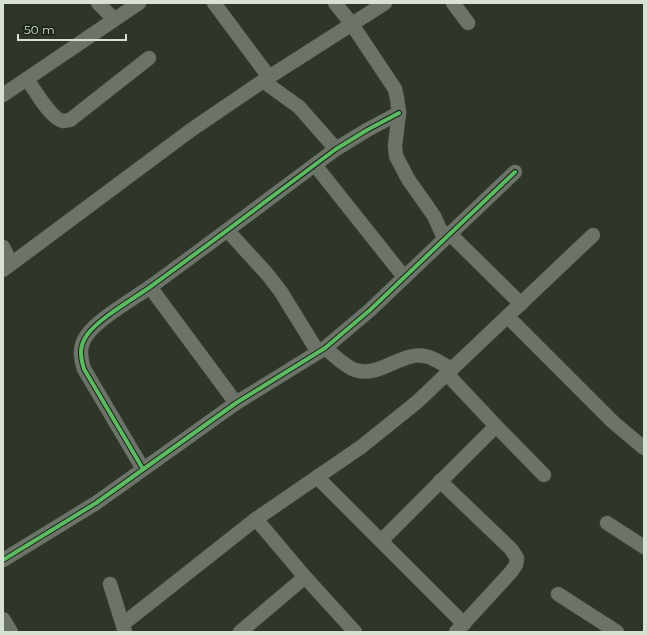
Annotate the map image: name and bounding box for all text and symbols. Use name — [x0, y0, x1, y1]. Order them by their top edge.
scale bar — [18, 16, 126, 42]
text: 50 m — [24, 22, 55, 37]

